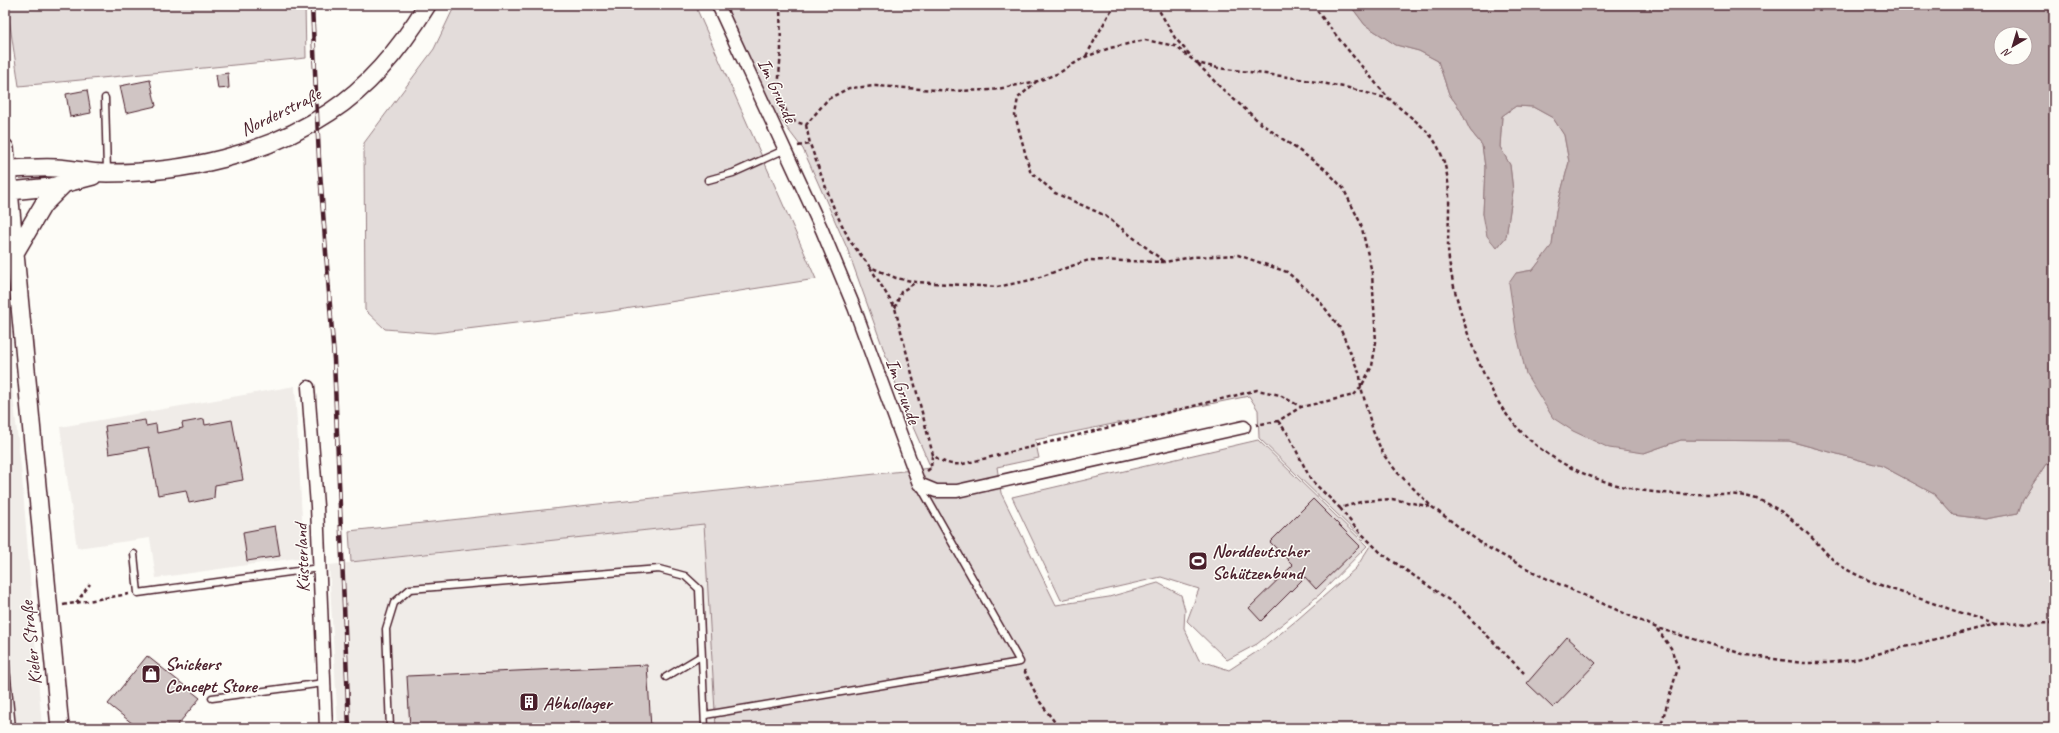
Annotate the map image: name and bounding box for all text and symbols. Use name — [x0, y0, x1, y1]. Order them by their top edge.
north arrow — [1993, 26, 2033, 66]
text: N — [1998, 45, 2014, 61]
street label: Im Grunde — [752, 54, 803, 128]
street label: Norderstraße — [236, 81, 326, 142]
street label: Im Grunde — [880, 355, 927, 429]
street label: Küsterland — [289, 520, 315, 593]
place label: Norddeutscher Schützenbund — [1212, 539, 1311, 585]
sports icon: Norddeutscher Schützenbund — [1187, 550, 1209, 572]
street label: Kieler Straße — [14, 598, 47, 686]
place label: Snickers Concept Store — [165, 652, 258, 698]
shop icon: Snickers Concept Store — [140, 663, 162, 685]
building icon: Abhollager — [518, 691, 540, 713]
place label: Abhollager — [543, 691, 614, 715]

